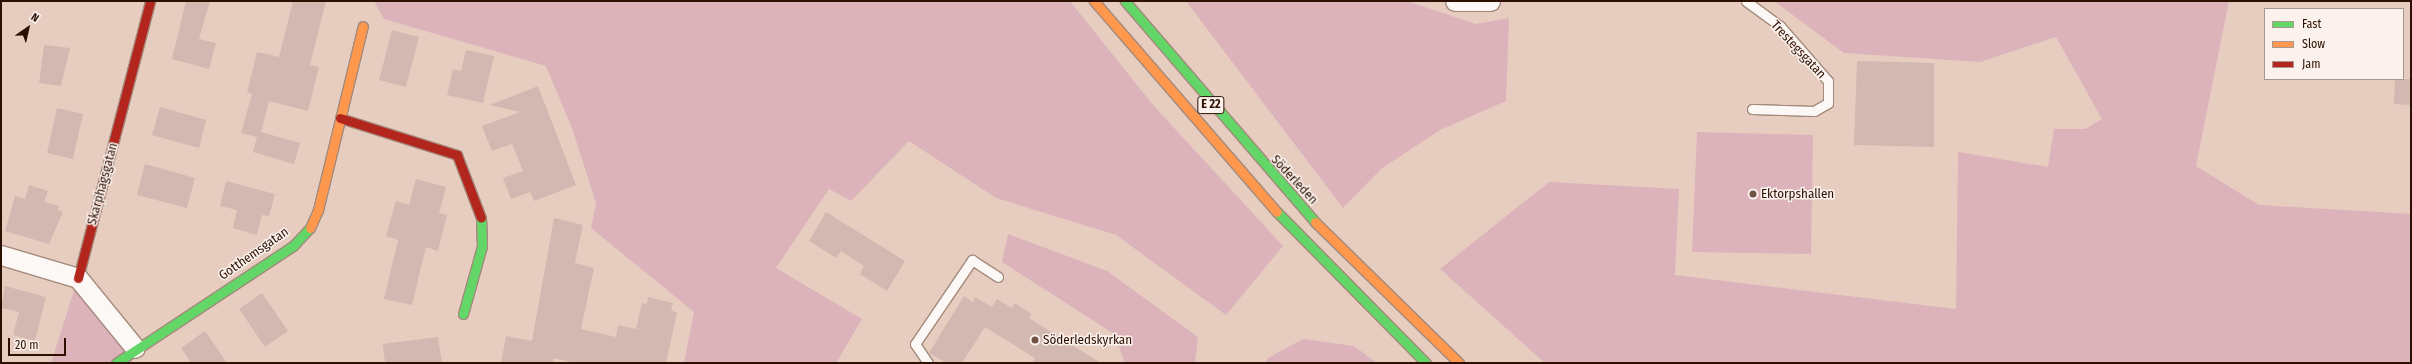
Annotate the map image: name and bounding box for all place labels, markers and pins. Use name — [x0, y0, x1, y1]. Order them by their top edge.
place label: Ektorpshallen — [1761, 186, 1834, 202]
marker: Ektorpshallen — [1748, 189, 1758, 199]
place label: Söderledskyrkan — [1043, 332, 1132, 348]
marker: Söderledskyrkan — [1030, 335, 1040, 345]

